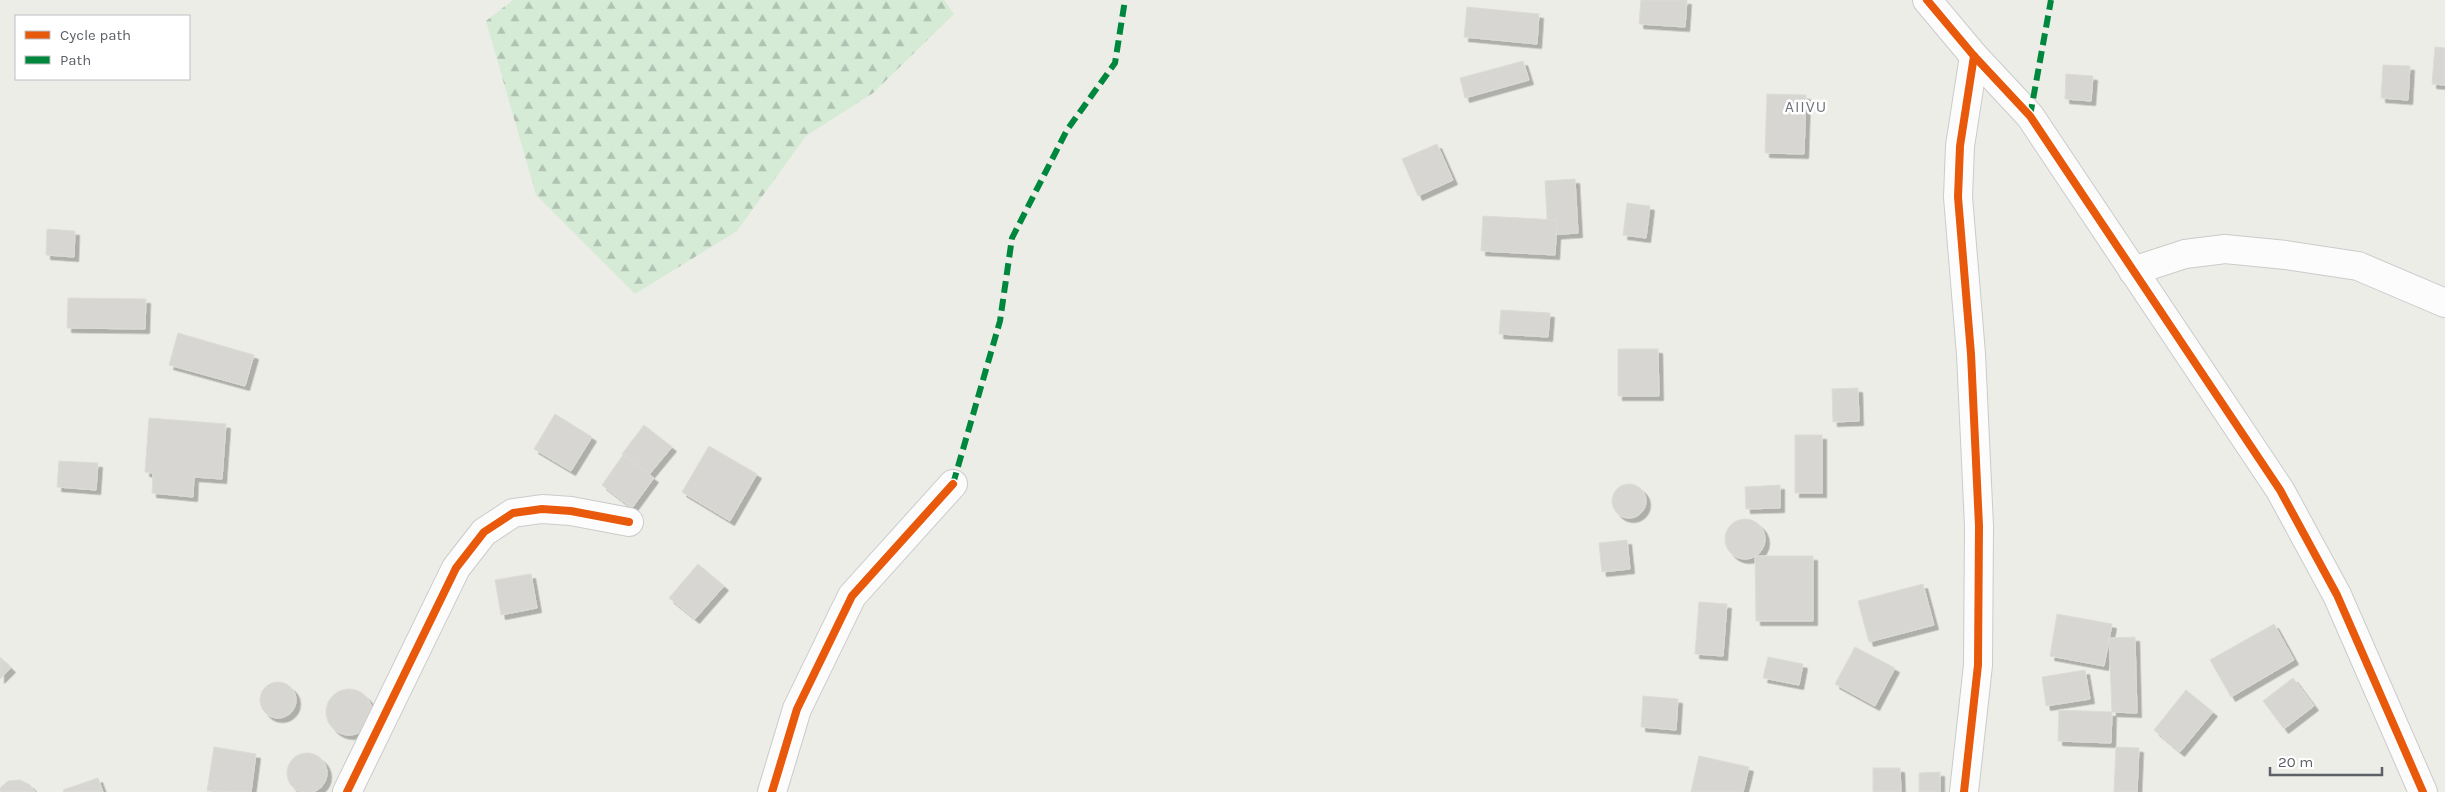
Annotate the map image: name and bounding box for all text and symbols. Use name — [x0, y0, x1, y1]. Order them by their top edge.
legend — [15, 15, 190, 80]
text: Cycle path — [60, 26, 131, 44]
text: Path — [60, 51, 91, 69]
district label: AIIVU — [1785, 97, 1827, 116]
scale bar — [2270, 744, 2382, 776]
text: 20 m — [2278, 753, 2313, 771]

